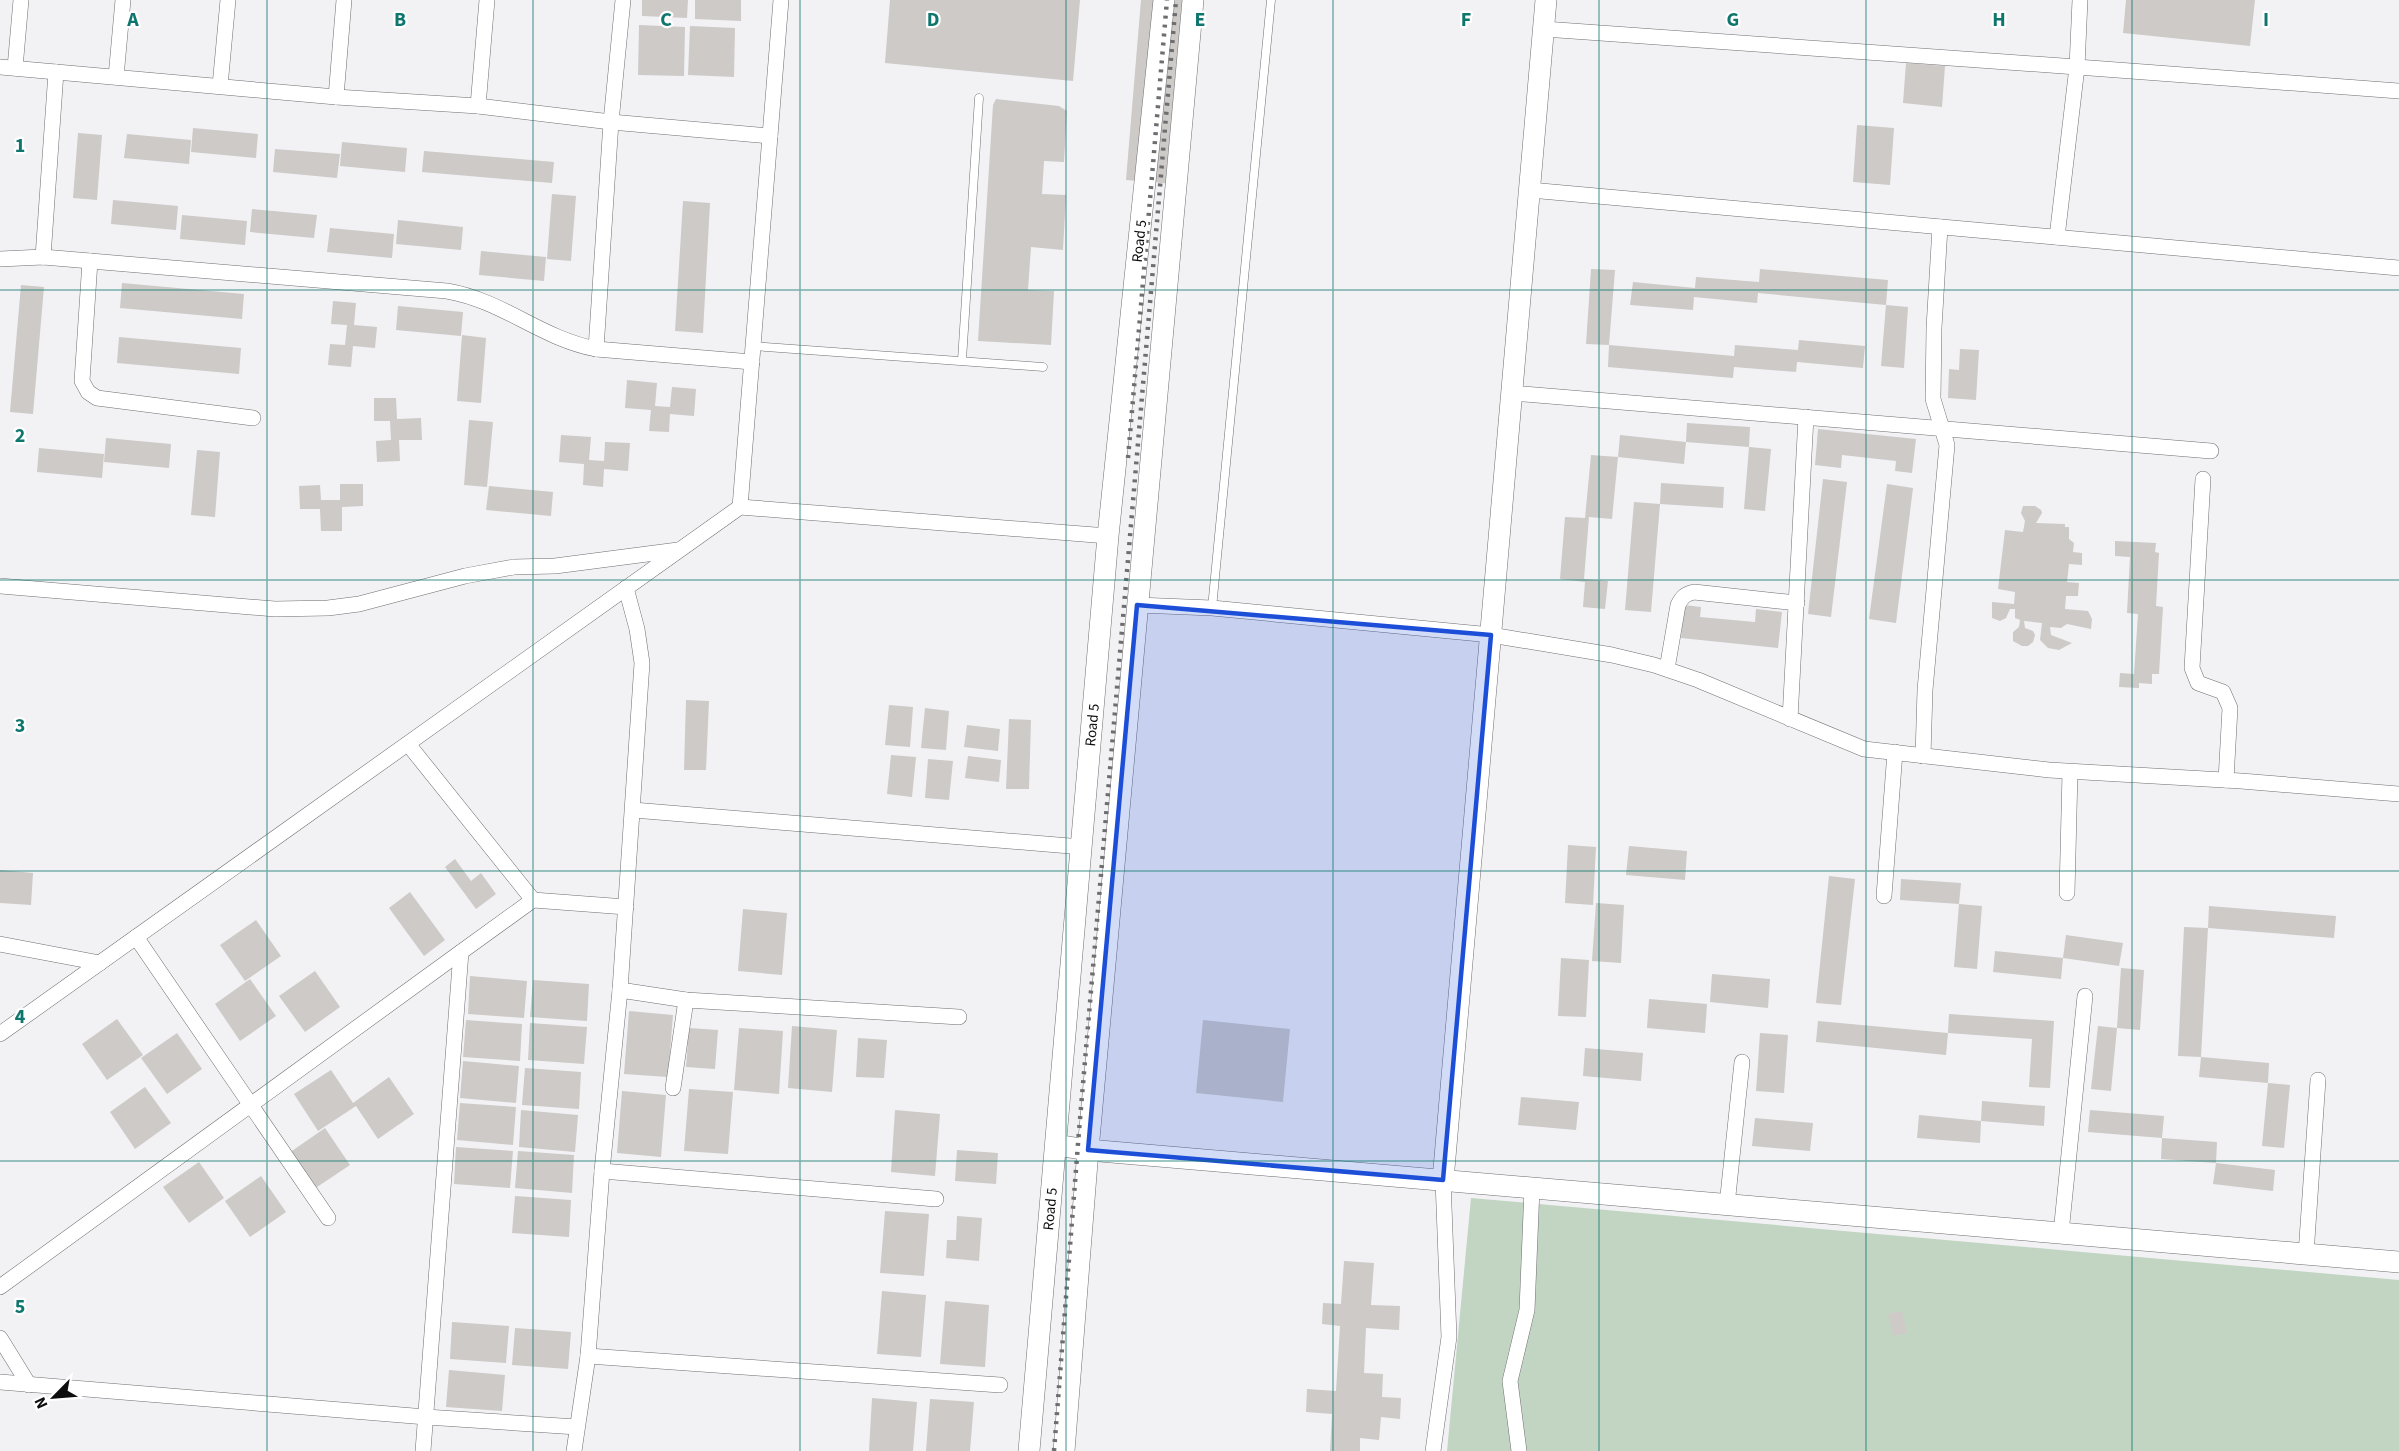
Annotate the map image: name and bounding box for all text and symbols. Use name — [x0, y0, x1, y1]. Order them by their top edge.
text: A — [126, 6, 139, 34]
text: B — [394, 6, 406, 34]
text: C — [660, 6, 672, 34]
text: D — [927, 6, 939, 34]
text: E — [1195, 6, 1205, 34]
text: F — [1461, 6, 1471, 34]
text: G — [1727, 6, 1739, 34]
text: H — [1992, 6, 2006, 34]
text: I — [2263, 6, 2269, 34]
text: 1 — [15, 132, 25, 160]
street label: Road 5 — [1127, 219, 1152, 263]
text: 2 — [15, 422, 25, 450]
street label: Road 5 — [1080, 703, 1105, 747]
text: 3 — [15, 712, 25, 740]
text: 4 — [15, 1003, 26, 1031]
street label: Road 5 — [1038, 1187, 1063, 1231]
text: 5 — [15, 1293, 25, 1321]
north arrow — [24, 1367, 84, 1427]
text: N — [29, 1393, 54, 1412]

